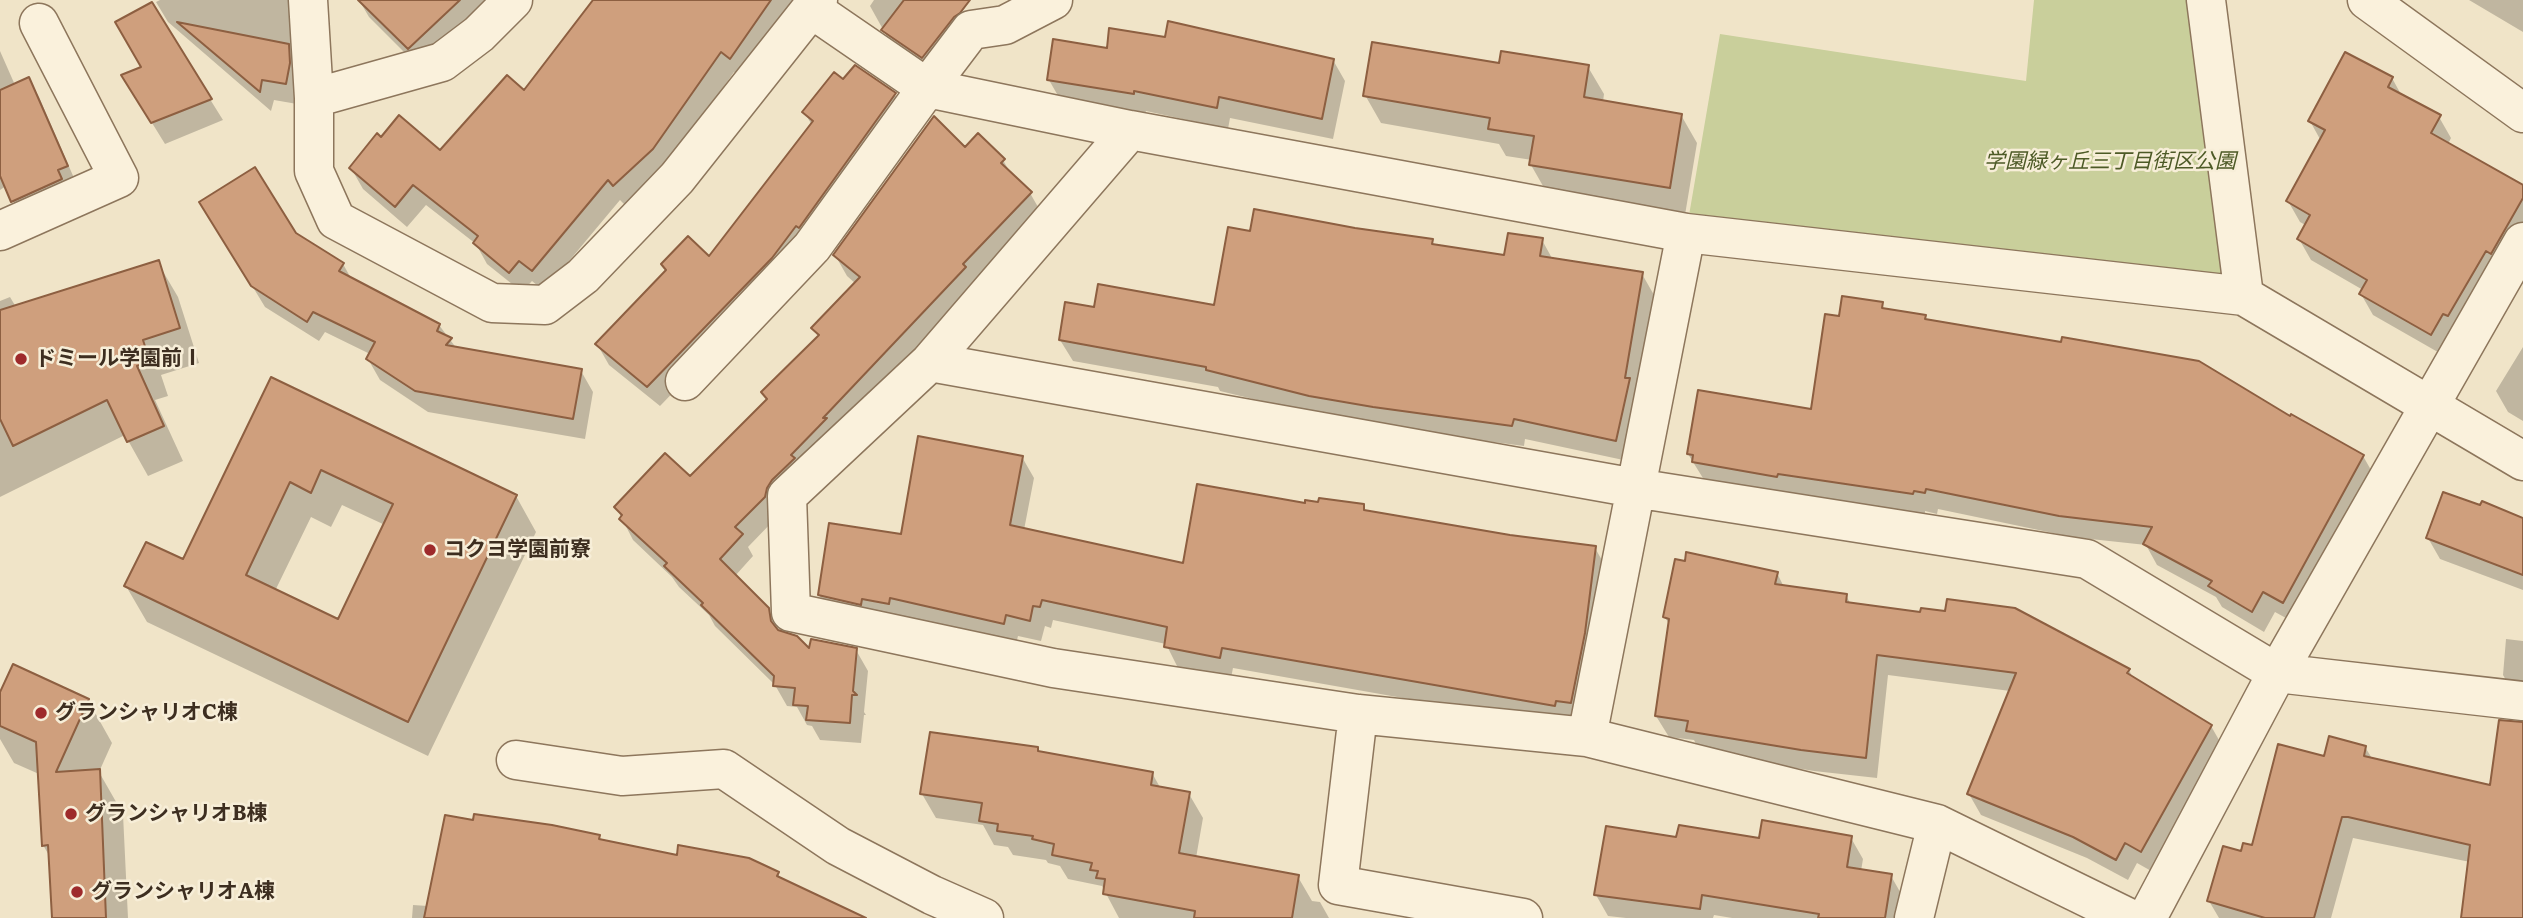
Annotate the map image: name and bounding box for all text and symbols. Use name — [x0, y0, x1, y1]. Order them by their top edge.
park label: 学園緑ヶ丘三丁目街区公園 — [1984, 149, 2236, 175]
place label: ドミール学園前Ⅰ — [35, 346, 203, 372]
marker: ドミール学園前Ⅰ — [13, 351, 29, 367]
place label: コクヨ学園前寮 — [444, 537, 591, 563]
marker: コクヨ学園前寮 — [422, 542, 438, 558]
place label: グランシャリオC棟 — [55, 700, 238, 726]
marker: グランシャリオC棟 — [33, 705, 49, 721]
place label: グランシャリオB棟 — [85, 801, 268, 827]
marker: グランシャリオB棟 — [63, 806, 79, 822]
place label: グランシャリオA棟 — [91, 879, 275, 905]
marker: グランシャリオA棟 — [69, 884, 85, 900]

